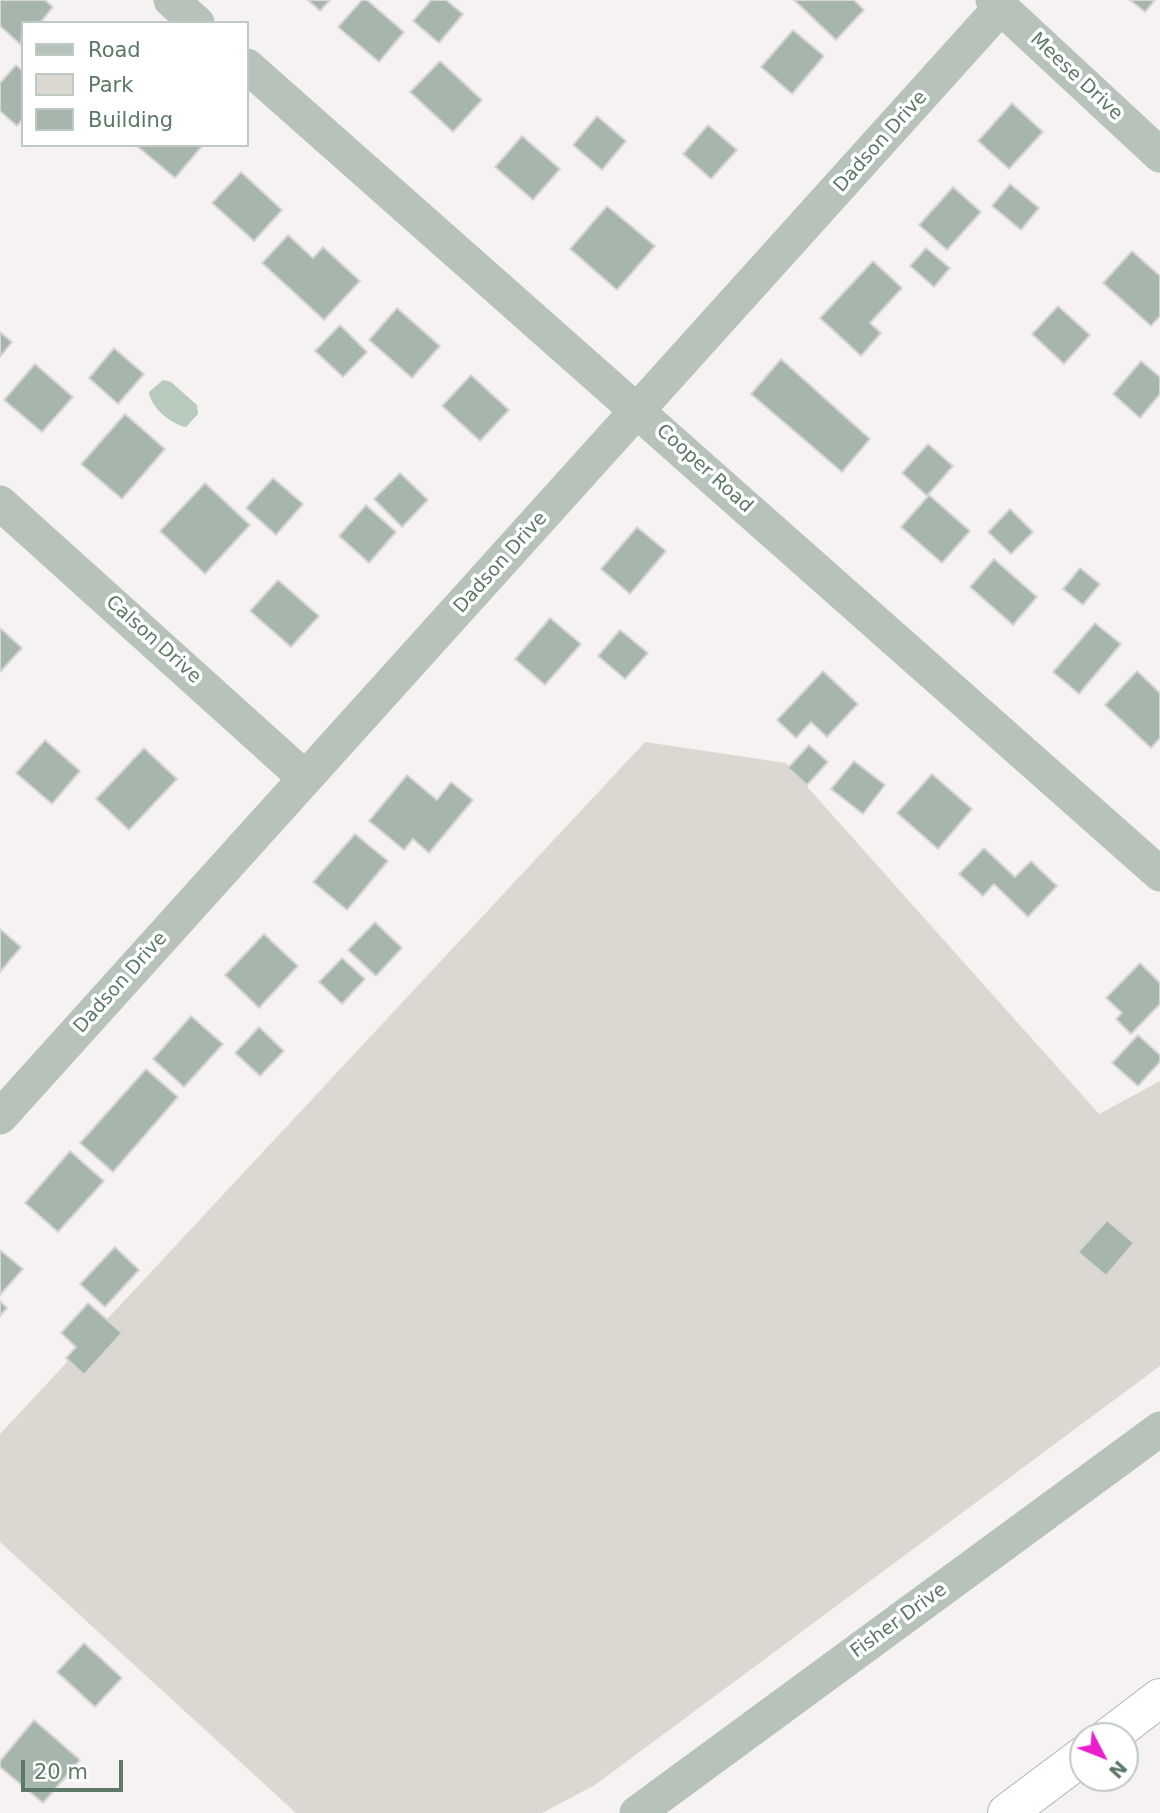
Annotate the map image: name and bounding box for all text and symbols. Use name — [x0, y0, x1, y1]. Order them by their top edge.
legend — [21, 21, 248, 147]
street label: Meese Drive — [1025, 28, 1127, 126]
text: Road — [88, 38, 141, 62]
text: Park — [88, 73, 133, 97]
street label: Dadson Drive — [830, 87, 932, 197]
text: Building — [88, 108, 173, 132]
street label: Cooper Road — [651, 420, 757, 518]
street label: Dadson Drive — [450, 508, 552, 618]
street label: Calson Drive — [101, 591, 205, 689]
street label: Dadson Drive — [70, 928, 172, 1038]
street label: Fisher Drive — [847, 1579, 951, 1663]
north arrow — [1069, 1722, 1139, 1792]
scale bar — [24, 1746, 126, 1790]
text: N — [1105, 1756, 1132, 1783]
text: 20 m — [34, 1760, 88, 1784]

